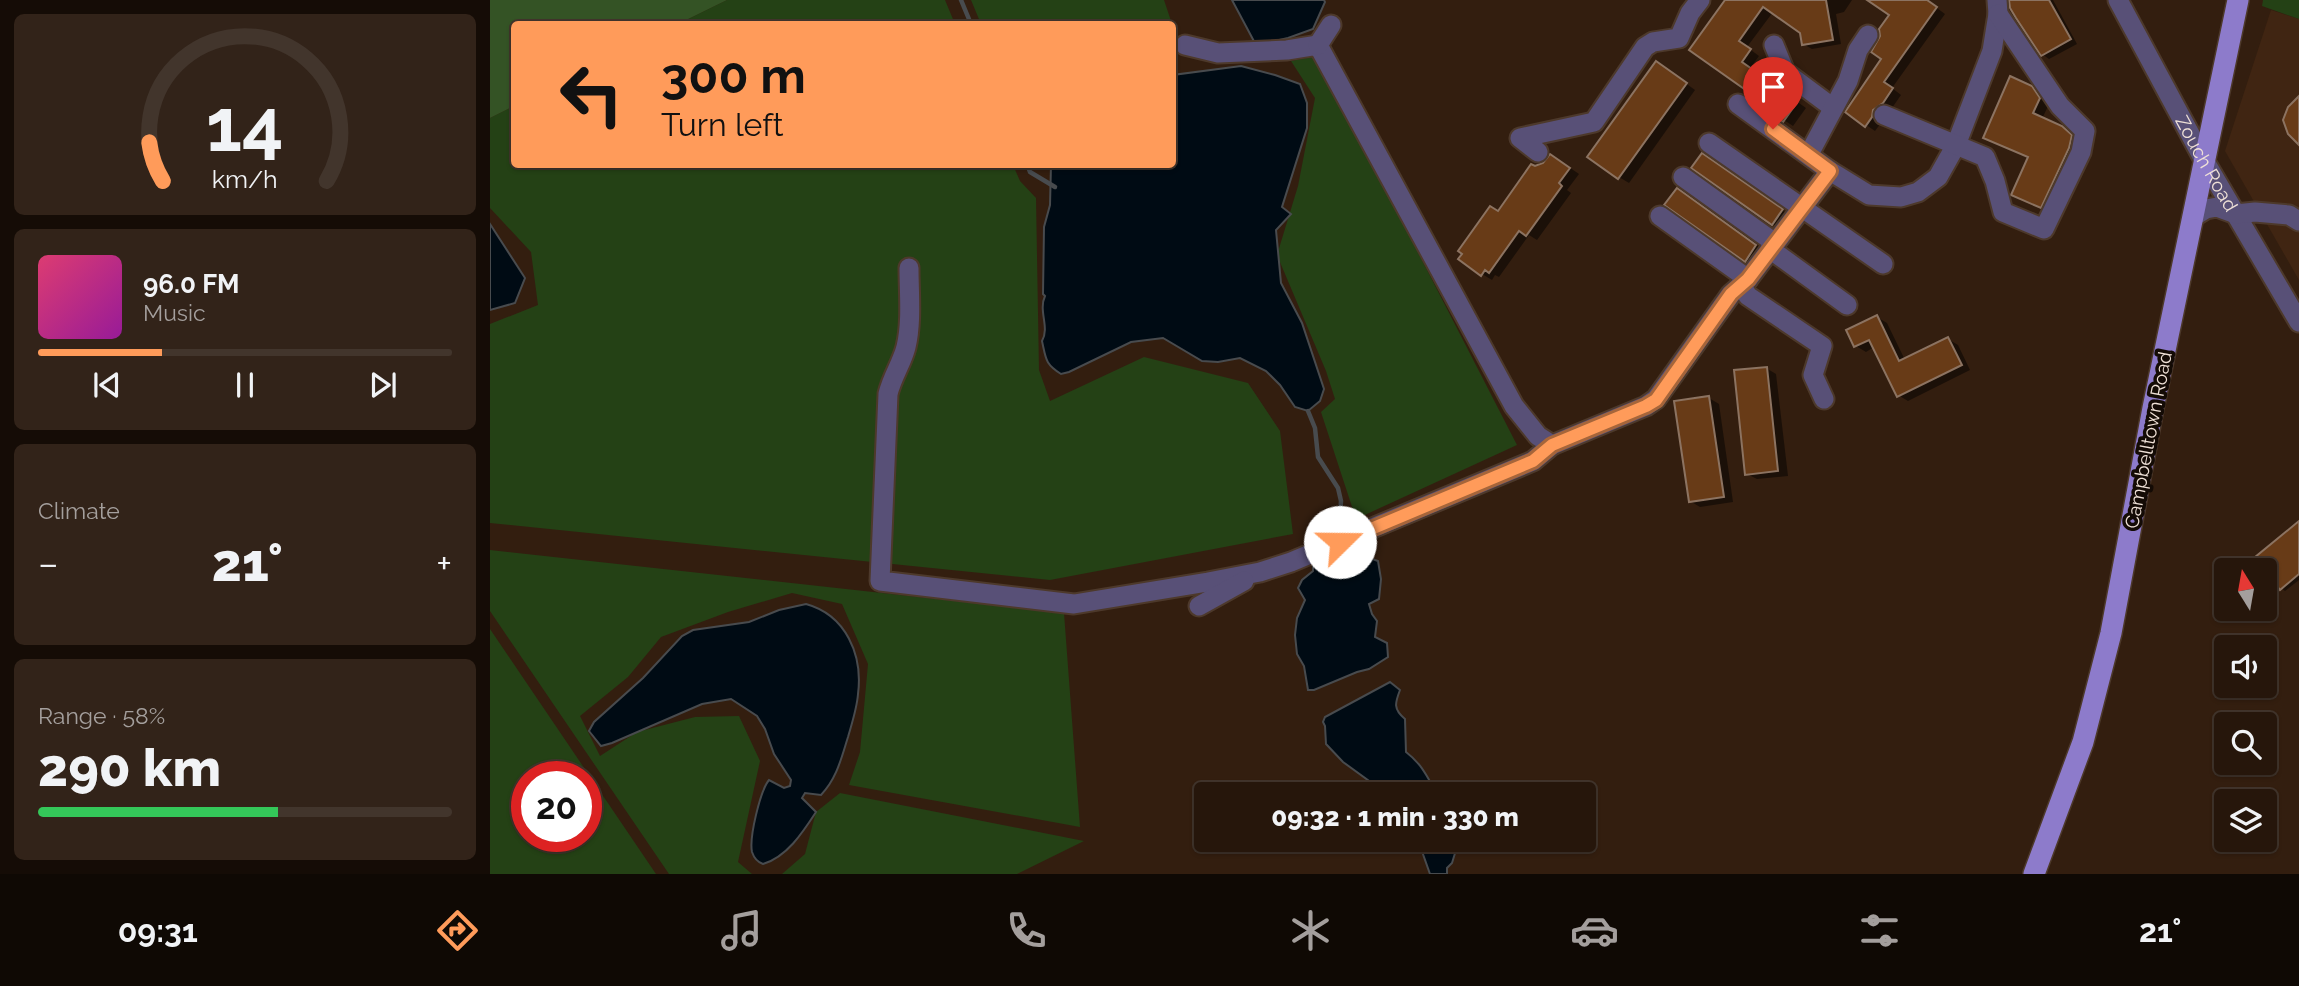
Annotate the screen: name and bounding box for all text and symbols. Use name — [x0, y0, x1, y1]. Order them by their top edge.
text: 300 m — [661, 47, 806, 104]
icon: left — [546, 49, 637, 140]
pin — [1743, 57, 1803, 129]
icon: arrive — [1754, 68, 1792, 106]
text: 14 — [206, 83, 284, 168]
text: Turn left — [661, 106, 783, 143]
street label: Zouch Road — [2171, 112, 2243, 215]
text: km/h — [212, 163, 278, 193]
text: 96.0 FM — [143, 269, 240, 299]
text: Music — [143, 299, 206, 326]
street label: Campbelltown Road — [2120, 350, 2176, 530]
icon: previous — [88, 366, 126, 404]
icon: pause — [226, 366, 264, 404]
icon: next — [364, 366, 402, 404]
text: Climate — [38, 497, 120, 524]
position arrow — [1303, 505, 1377, 579]
text: 21° — [212, 532, 283, 593]
text: − — [38, 541, 58, 586]
text: + — [436, 541, 452, 586]
north arrow — [2214, 558, 2277, 621]
map controls — [2214, 558, 2277, 852]
button: sound — [2214, 635, 2277, 698]
text: Range · 58% — [38, 702, 165, 729]
button: search — [2214, 712, 2277, 775]
text: 290 km — [38, 737, 221, 798]
speed limit sign: 20 — [511, 761, 602, 852]
button: layers — [2214, 789, 2277, 852]
text: 09:32 · 1 min · 330 m — [1271, 802, 1519, 832]
icon: directions — [433, 906, 482, 955]
icon: music — [717, 906, 766, 955]
icon: phone — [1002, 906, 1051, 955]
icon: climate — [1286, 906, 1335, 955]
icon: car — [1570, 906, 1619, 955]
icon: filters — [1855, 906, 1904, 955]
text: 09:31 — [118, 912, 198, 949]
text: 21° — [2139, 912, 2181, 949]

